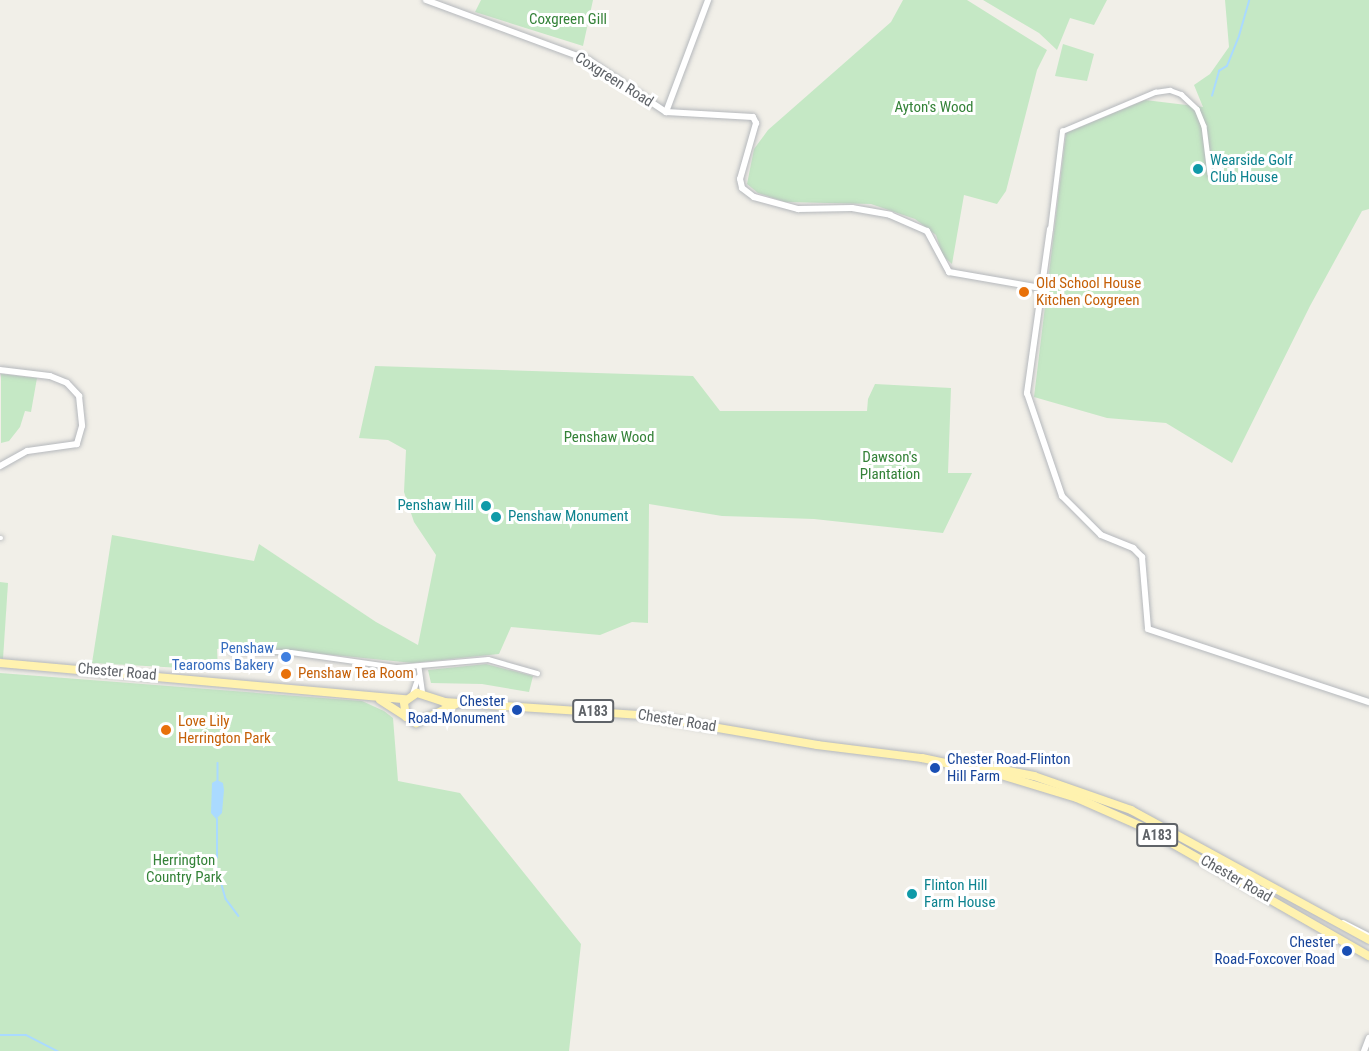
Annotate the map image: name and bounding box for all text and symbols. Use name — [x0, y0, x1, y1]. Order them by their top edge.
park label: Coxgreen Gill — [529, 11, 607, 29]
street label: Coxgreen Road — [571, 49, 657, 111]
park label: Ayton's Wood — [895, 99, 973, 117]
place label: Wearside Golf Club House — [1210, 151, 1293, 186]
marker: Wearside Golf Club House — [1191, 162, 1205, 176]
place label: Old School House Kitchen Coxgreen — [1036, 274, 1141, 309]
marker: Old School House Kitchen Coxgreen — [1017, 285, 1031, 299]
park label: Penshaw Wood — [564, 429, 654, 447]
park label: Dawson's Plantation — [860, 448, 920, 483]
place label: Penshaw Hill — [397, 497, 474, 515]
marker: Penshaw Hill — [479, 499, 493, 513]
place label: Penshaw Monument — [508, 508, 628, 526]
marker: Penshaw Monument — [489, 510, 503, 524]
place label: Penshaw Tearooms Bakery — [172, 639, 274, 674]
marker: Penshaw Tearooms Bakery — [279, 650, 293, 664]
street label: Chester Road — [77, 660, 157, 684]
place label: Penshaw Tea Room — [298, 665, 414, 683]
marker: Penshaw Tea Room — [279, 667, 293, 681]
place label: Chester Road-Monument — [408, 692, 505, 727]
road number: A183 — [572, 700, 614, 722]
marker: Chester Road-Monument — [510, 703, 524, 717]
street label: Chester Road — [636, 706, 718, 736]
place label: Love Lily Herrington Park — [178, 712, 271, 747]
marker: Love Lily Herrington Park — [159, 723, 173, 737]
place label: Chester Road-Flinton Hill Farm — [947, 750, 1070, 785]
marker: Chester Road-Flinton Hill Farm — [928, 761, 942, 775]
road number: A183 — [1136, 824, 1178, 846]
park label: Herrington Country Park — [146, 851, 222, 886]
street label: Chester Road — [1197, 851, 1275, 907]
place label: Flinton Hill Farm House — [924, 876, 995, 911]
marker: Flinton Hill Farm House — [905, 887, 919, 901]
place label: Chester Road-Foxcover Road — [1214, 933, 1335, 968]
marker: Chester Road-Foxcover Road — [1340, 944, 1354, 958]

